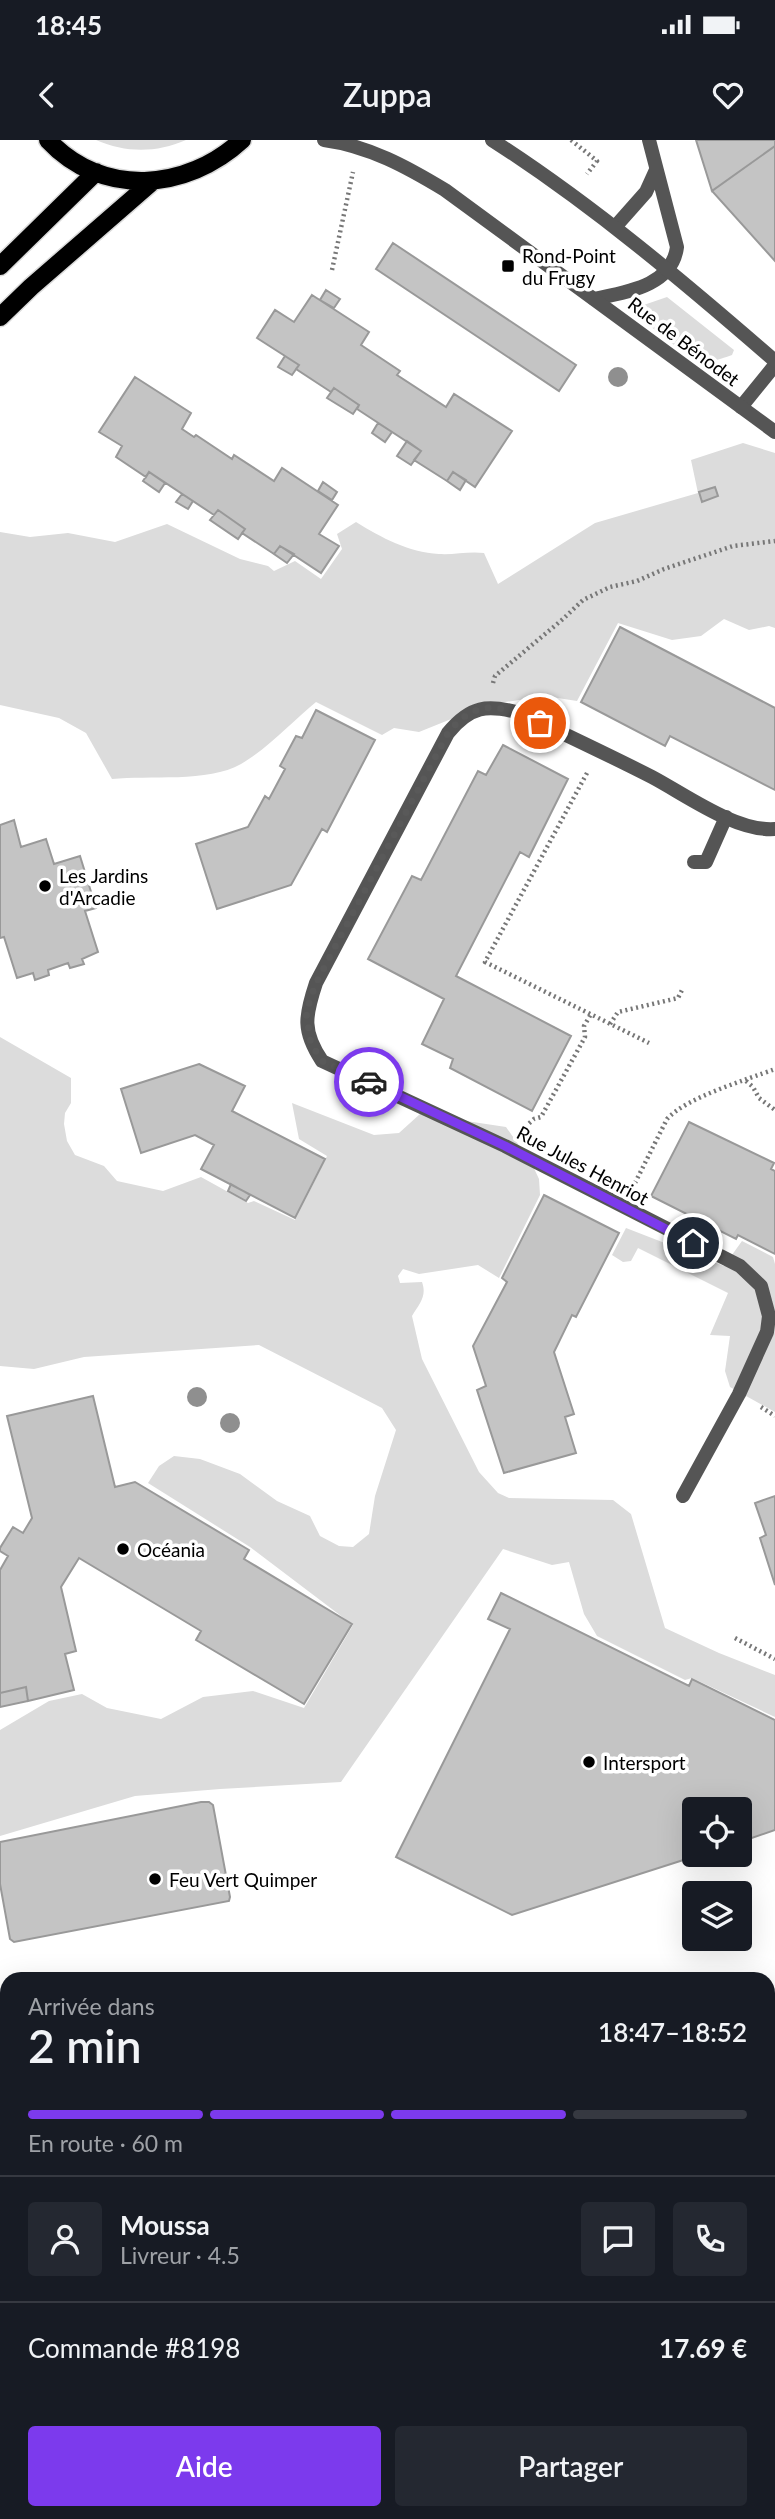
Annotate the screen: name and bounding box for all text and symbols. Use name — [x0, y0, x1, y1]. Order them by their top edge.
text: 18:45 — [35, 9, 102, 41]
text: Zuppa — [343, 75, 432, 114]
icon: back — [28, 76, 66, 114]
icon: heart — [709, 76, 747, 114]
place label: Rond-Point du Frugy — [522, 244, 616, 289]
marker: Rond-Point du Frugy — [500, 258, 516, 274]
street label: Rue de Bénodet — [624, 292, 744, 390]
pin — [510, 693, 570, 753]
icon: bag — [521, 704, 559, 742]
place label: Les Jardins d'Arcadie — [59, 864, 148, 909]
marker: Les Jardins d'Arcadie — [37, 878, 53, 894]
courier — [334, 1047, 404, 1117]
icon: car — [350, 1063, 388, 1101]
street label: Rue Jules Henriot — [513, 1121, 653, 1210]
pin — [663, 1213, 723, 1273]
icon: home — [674, 1224, 712, 1262]
place label: Océania — [137, 1538, 205, 1561]
marker: Océania — [115, 1541, 131, 1557]
place label: Intersport — [603, 1751, 686, 1774]
marker: Intersport — [581, 1754, 597, 1770]
map controls — [682, 1797, 752, 1951]
button: locate — [682, 1797, 752, 1867]
place label: Feu Vert Quimper — [169, 1868, 317, 1891]
marker: Feu Vert Quimper — [147, 1871, 163, 1887]
button: layers — [682, 1881, 752, 1951]
text: Arrivée dans — [28, 1992, 155, 2020]
text: 18:47–18:52 — [598, 2016, 747, 2048]
text: 2 min — [28, 2018, 142, 2073]
text: En route · 60 m — [28, 2129, 183, 2157]
button: person — [28, 2202, 102, 2276]
button: chat — [581, 2202, 655, 2276]
button: phone — [673, 2202, 747, 2276]
text: Moussa — [120, 2209, 210, 2241]
text: Livreur · 4.5 — [120, 2241, 240, 2269]
text: Commande #8198 — [28, 2332, 240, 2364]
text: 17.69 € — [659, 2332, 747, 2364]
button: Aide — [28, 2426, 381, 2506]
button: Partager — [395, 2426, 747, 2506]

